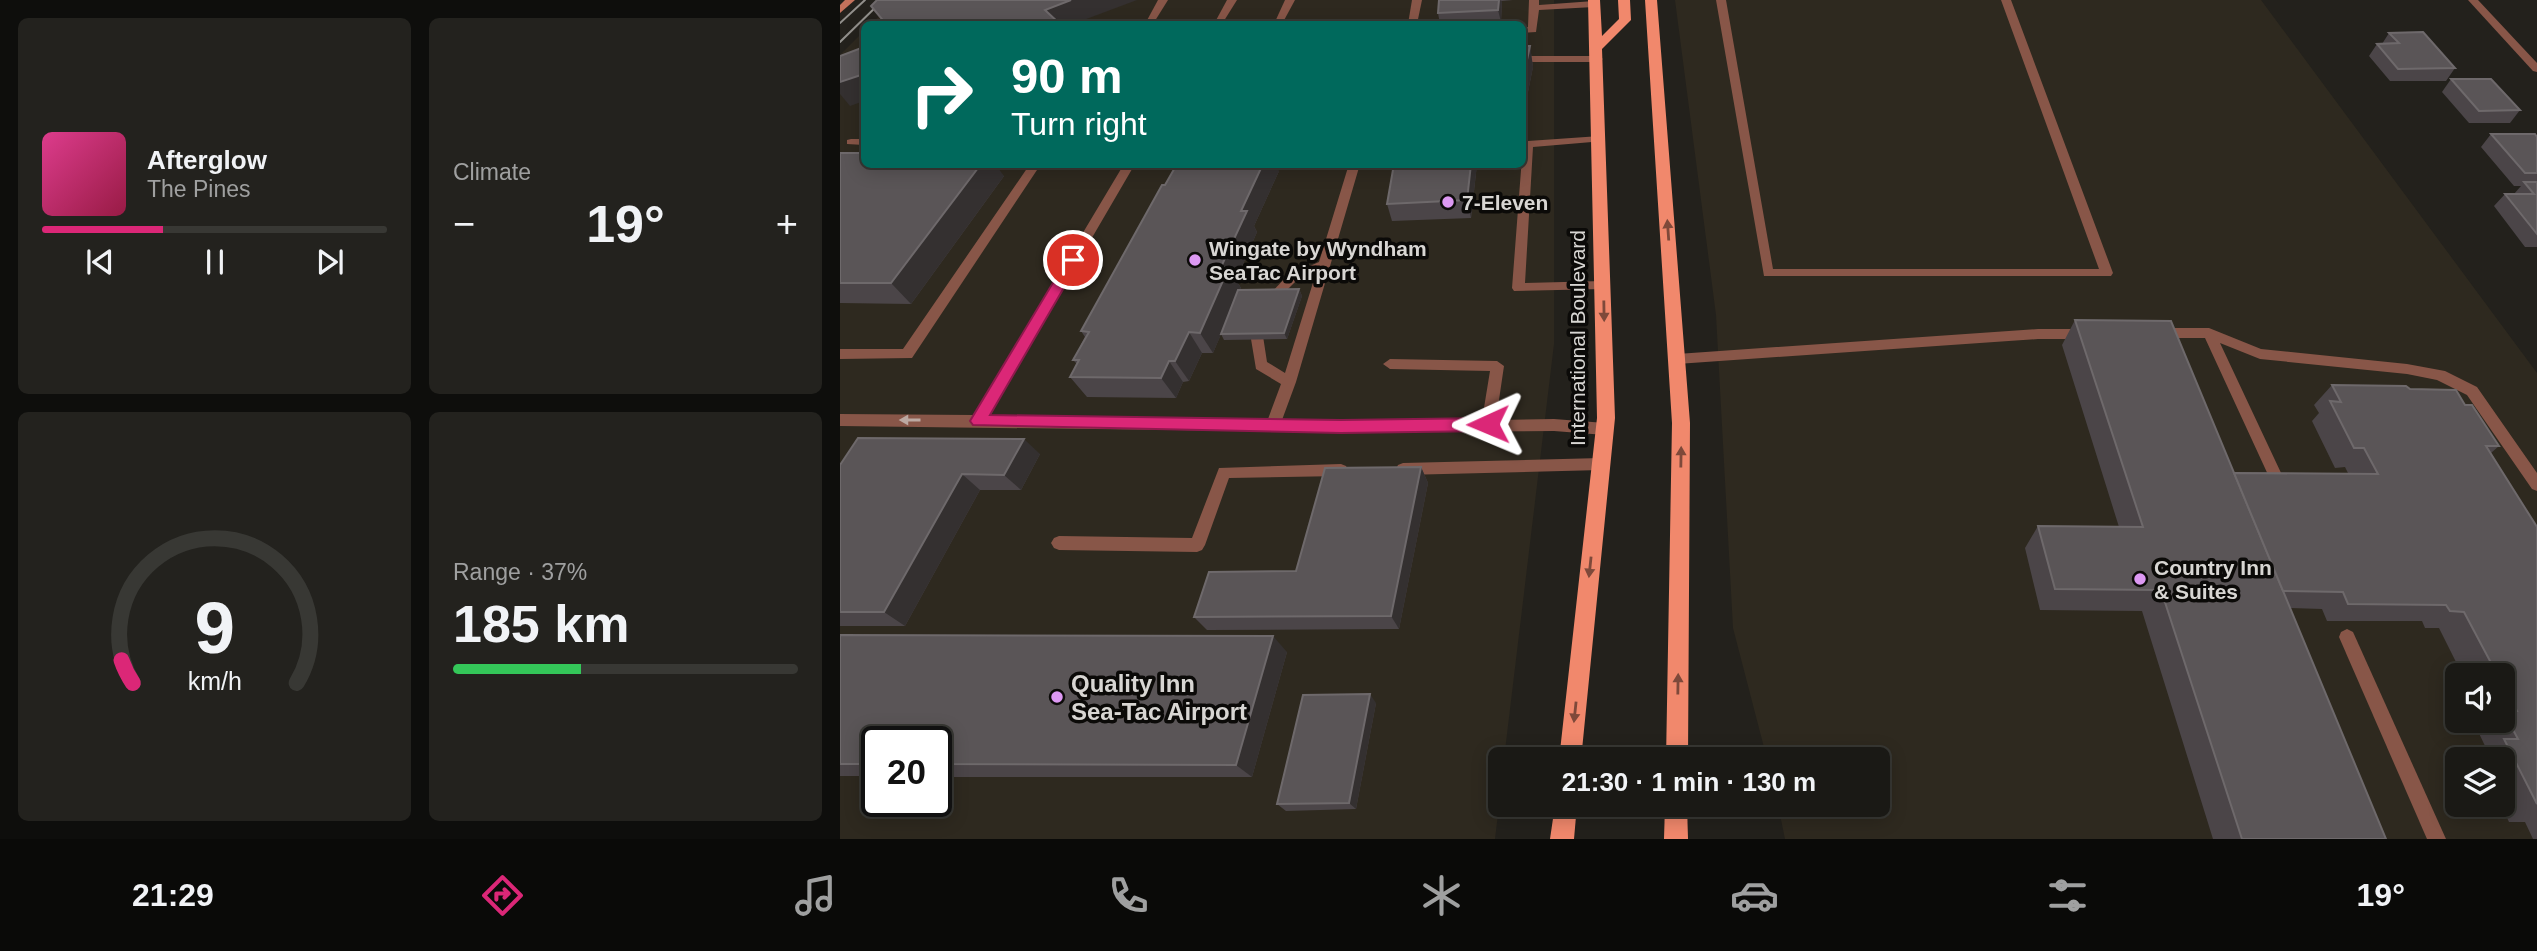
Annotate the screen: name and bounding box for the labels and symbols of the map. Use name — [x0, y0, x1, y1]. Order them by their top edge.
place label: 7-Eleven — [1462, 191, 1548, 214]
marker: 7-Eleven — [1440, 194, 1456, 210]
one-way arrow — [1662, 218, 1673, 240]
pin — [1043, 230, 1103, 290]
street label: International Boulevard — [1566, 230, 1589, 446]
place label: Wingate by Wyndham SeaTac Airport — [1209, 237, 1427, 284]
marker: Wingate by Wyndham SeaTac Airport — [1187, 252, 1203, 268]
one-way arrow — [1598, 300, 1610, 322]
position arrow — [1451, 387, 1525, 461]
one-way arrow — [899, 414, 921, 426]
one-way arrow — [1675, 445, 1687, 467]
place label: Country Inn & Suites — [2154, 556, 2272, 603]
one-way arrow — [1584, 557, 1595, 579]
marker: Country Inn & Suites — [2132, 571, 2148, 587]
place label: Quality Inn Sea-Tac Airport — [1071, 670, 1247, 725]
one-way arrow — [1672, 673, 1684, 695]
marker: Quality Inn Sea-Tac Airport — [1049, 689, 1065, 705]
one-way arrow — [1569, 701, 1580, 723]
speed limit sign: 20 — [861, 726, 952, 817]

